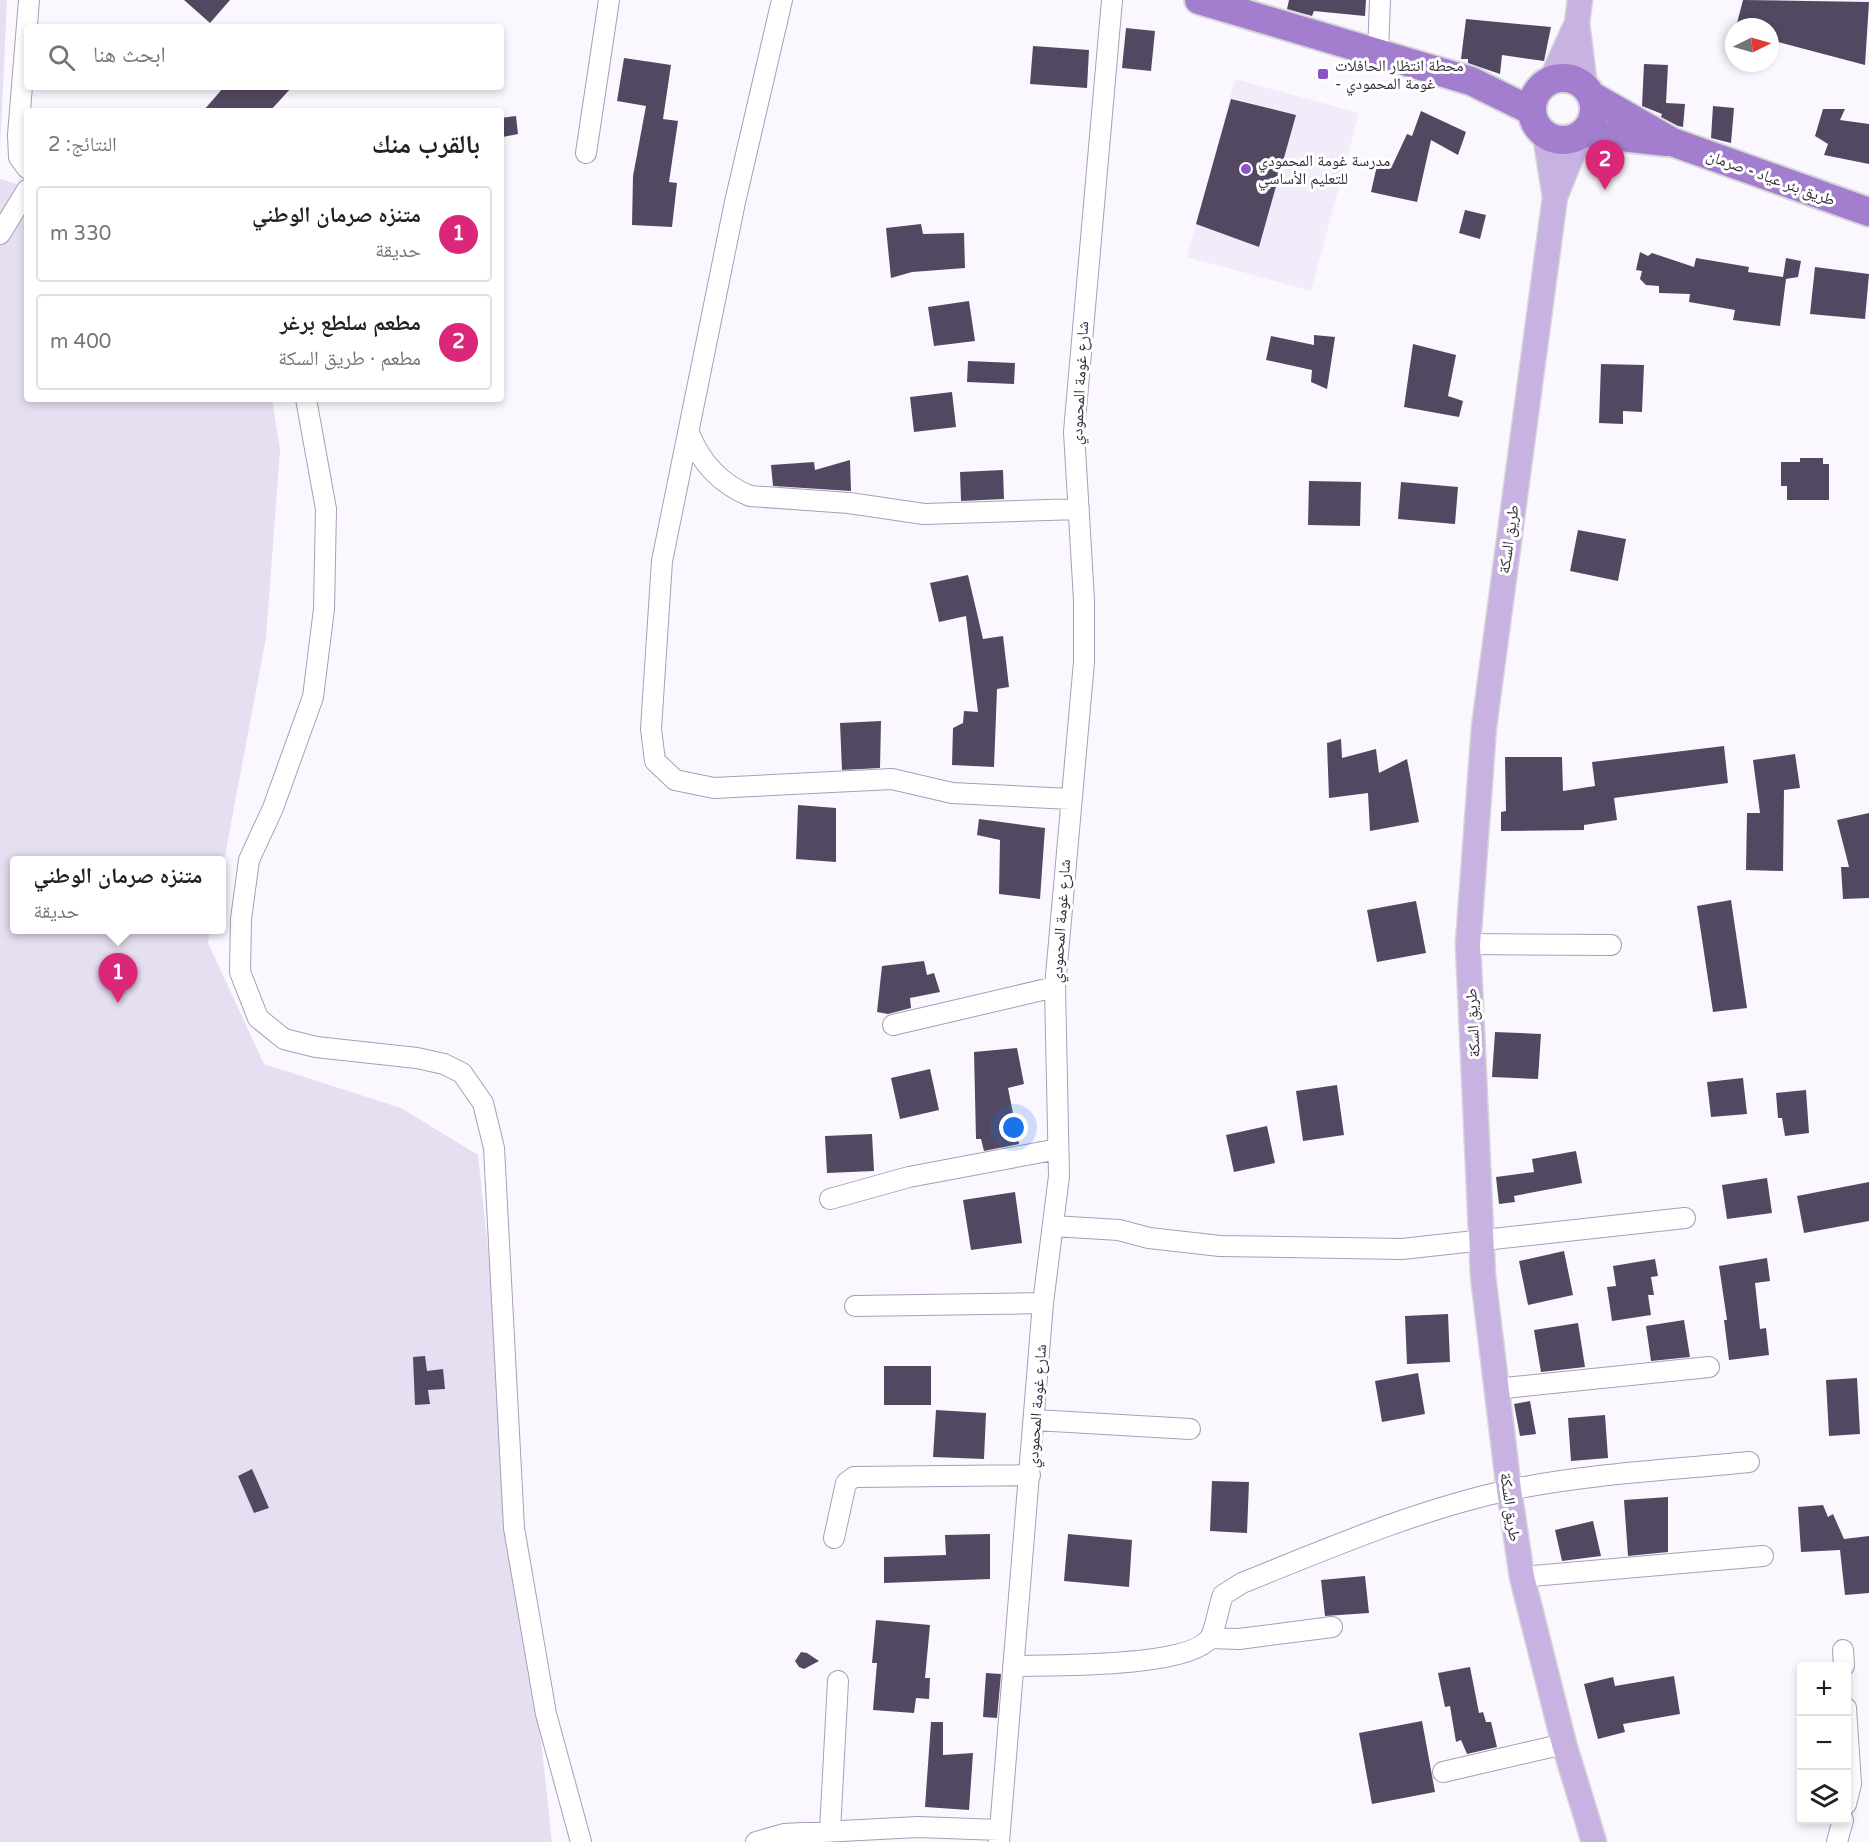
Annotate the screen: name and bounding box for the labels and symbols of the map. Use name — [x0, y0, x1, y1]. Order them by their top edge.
north arrow — [1725, 18, 1779, 72]
place label: محطة انتظار الحافلات - غومة المحمودي — [1335, 56, 1464, 96]
marker: محطة انتظار الحافلات - غومة المحمودي — [1316, 67, 1330, 81]
pin: 2 — [1586, 140, 1624, 190]
street label: طريق بئر عياد - صرمان — [1703, 145, 1838, 211]
place label: مدرسة غومة المحمودي للتعليم الأساسي — [1258, 151, 1390, 191]
marker: مدرسة غومة المحمودي للتعليم الأساسي — [1239, 162, 1253, 176]
street label: شارع غومة المحمودي — [1067, 321, 1095, 446]
street label: طريق السكة — [1494, 503, 1524, 575]
street label: شارع غومة المحمودي — [1047, 859, 1077, 984]
pin: 1 — [98, 954, 138, 1003]
street label: طريق السكة — [1461, 988, 1485, 1058]
your location — [999, 1113, 1028, 1142]
street label: شارع غومة المحمودي — [1023, 1344, 1053, 1469]
street label: طريق السكة — [1495, 1471, 1525, 1543]

